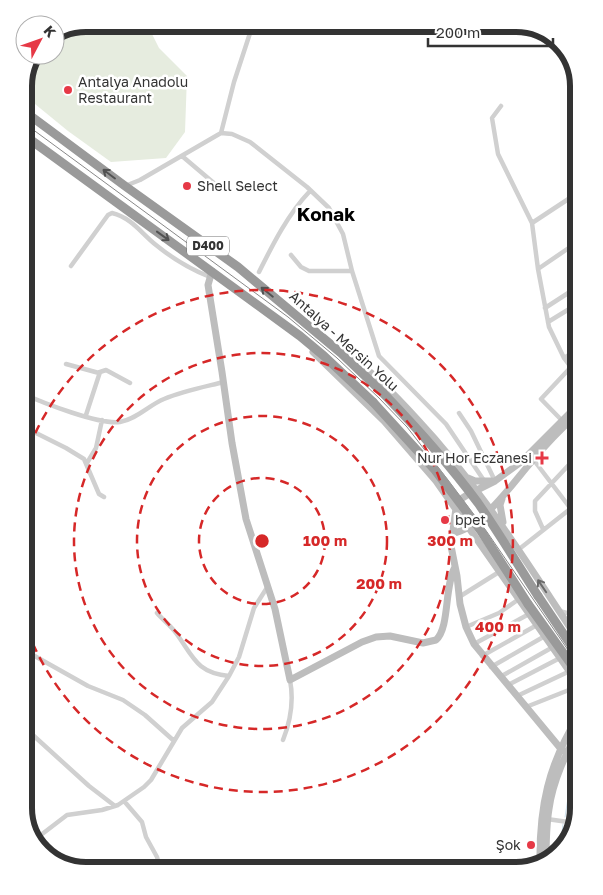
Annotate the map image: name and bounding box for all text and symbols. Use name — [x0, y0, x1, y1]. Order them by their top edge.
north arrow — [15, 15, 65, 65]
scale bar — [428, 15, 553, 47]
text: K — [40, 22, 60, 41]
text: 200 m — [436, 23, 480, 41]
place label: Antalya Anadolu Restaurant — [78, 73, 188, 106]
marker: Antalya Anadolu Restaurant — [62, 84, 74, 96]
one-way arrow — [102, 169, 116, 179]
place label: Shell Select — [197, 177, 278, 194]
marker: Shell Select — [181, 180, 193, 192]
district label: Konak — [297, 202, 355, 225]
one-way arrow — [156, 231, 170, 241]
road number: D400 — [187, 237, 229, 256]
one-way arrow — [261, 286, 274, 297]
street label: Antalya - Mersin Yolu — [286, 287, 403, 394]
place label: Nur Hor Eczanesi — [417, 449, 532, 466]
marker: Nur Hor Eczanesi — [536, 452, 548, 464]
place label: bpet — [455, 511, 486, 528]
marker: bpet — [439, 514, 451, 526]
text: 100 m — [303, 531, 347, 549]
text: 300 m — [427, 531, 473, 549]
centre of rings — [253, 532, 271, 550]
text: 200 m — [356, 574, 402, 592]
one-way arrow — [537, 579, 547, 593]
text: 400 m — [475, 617, 521, 635]
place label: Şok — [496, 836, 521, 853]
marker: Şok — [525, 839, 537, 851]

